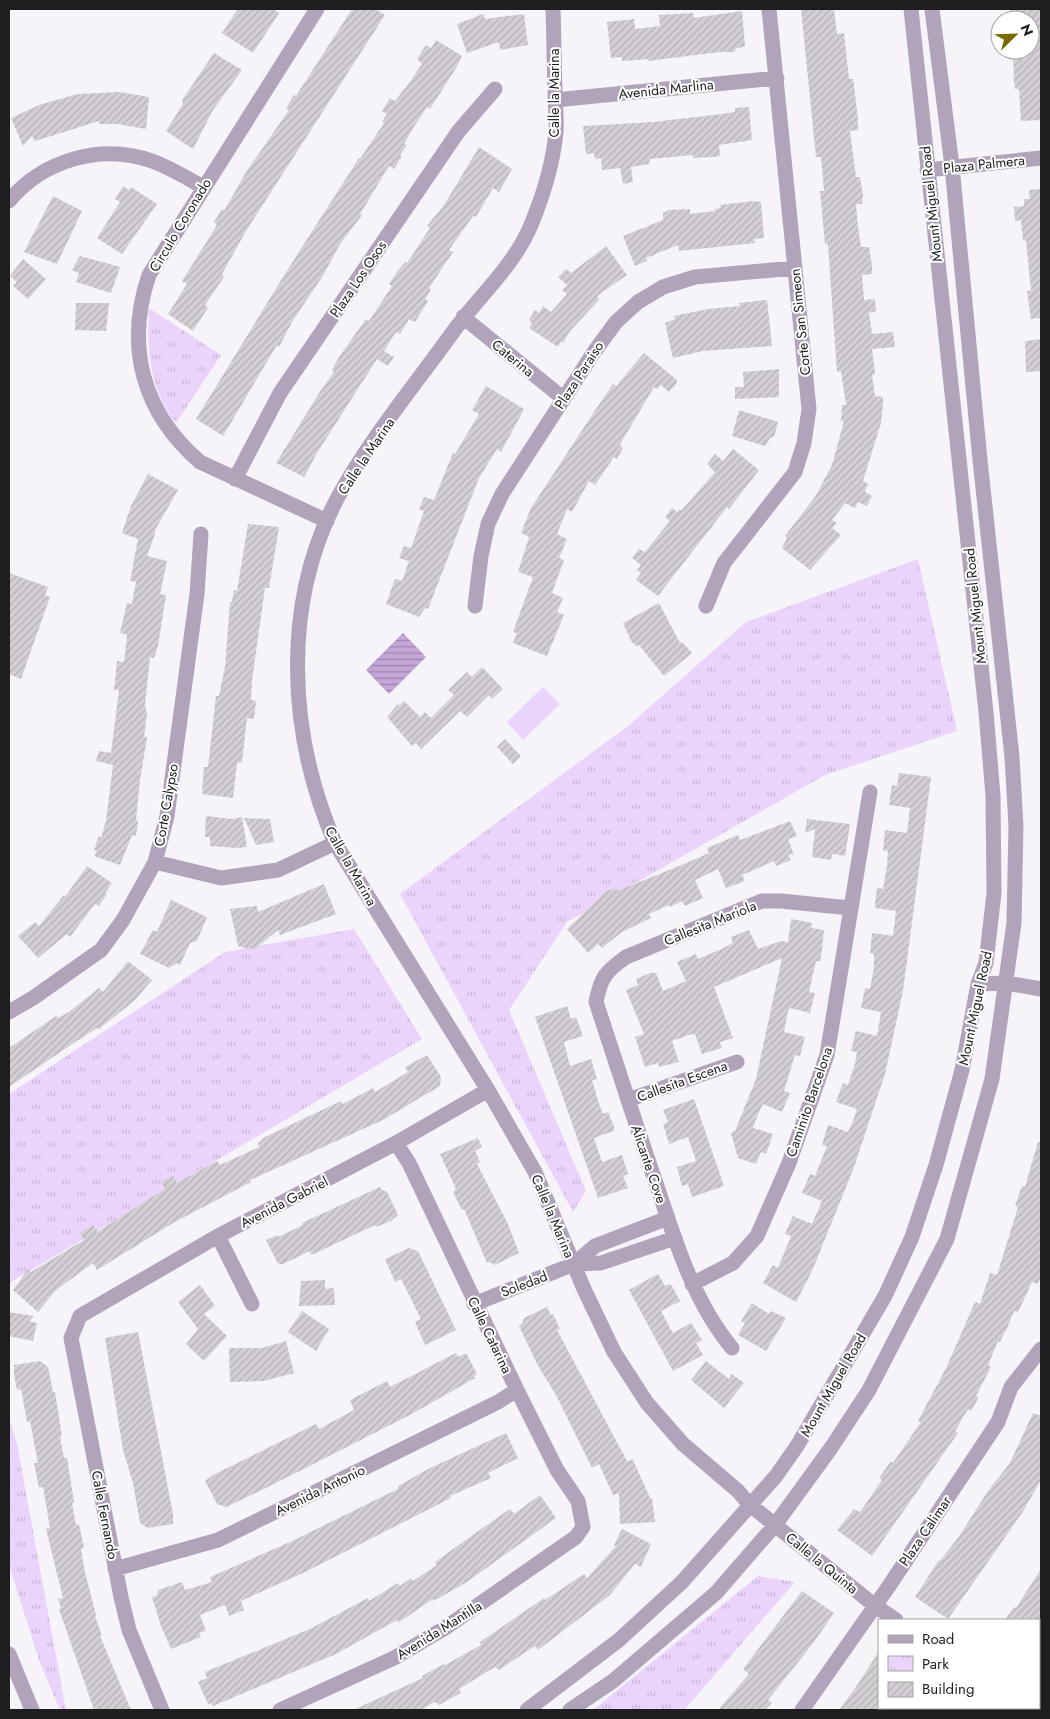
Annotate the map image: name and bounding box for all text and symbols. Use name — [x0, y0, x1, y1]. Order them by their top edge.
north arrow — [990, 10, 1040, 60]
text: N — [1016, 21, 1038, 39]
street label: Calle la Marina — [544, 49, 564, 137]
street label: Avenida Marlina — [617, 74, 715, 104]
street label: Mount Miguel Road — [915, 145, 947, 263]
street label: Plaza Palmera — [942, 150, 1026, 178]
street label: Circulo Coronado — [144, 174, 216, 276]
street label: Plaza Los Osos — [325, 236, 391, 321]
street label: Corte San Simeon — [784, 268, 816, 376]
street label: Caterina — [488, 335, 538, 381]
street label: Plaza Paraiso — [550, 337, 609, 413]
street label: Calle la Marina — [333, 414, 399, 498]
street label: Mount Miguel Road — [959, 547, 991, 665]
street label: Corte Calypso — [149, 762, 183, 848]
street label: Calle la Marina — [320, 822, 382, 910]
street label: Callesita Mariola — [661, 895, 759, 951]
street label: Mount Miguel Road — [953, 949, 997, 1067]
street label: Caminito Barcelona — [781, 1044, 837, 1160]
street label: Callesita Escena — [634, 1055, 730, 1107]
street label: Alicante Cove — [626, 1122, 672, 1206]
street label: Avenida Gabriel — [237, 1171, 331, 1233]
street label: Calle la Marina — [526, 1171, 580, 1261]
street label: Soledad — [498, 1266, 550, 1302]
street label: Calle Catarina — [463, 1293, 517, 1377]
street label: Mount Miguel Road — [795, 1330, 871, 1440]
street label: Avenida Antonio — [272, 1459, 369, 1520]
street label: Calle Fernando — [87, 1469, 123, 1561]
street label: Plaza Calimar — [894, 1492, 956, 1570]
street label: Calle la Quinta — [782, 1528, 862, 1598]
street label: Avenida Mantilla — [392, 1596, 486, 1664]
legend — [878, 1619, 1040, 1709]
text: Road — [922, 1628, 954, 1650]
text: Park — [922, 1653, 949, 1675]
text: Building — [922, 1678, 974, 1700]

